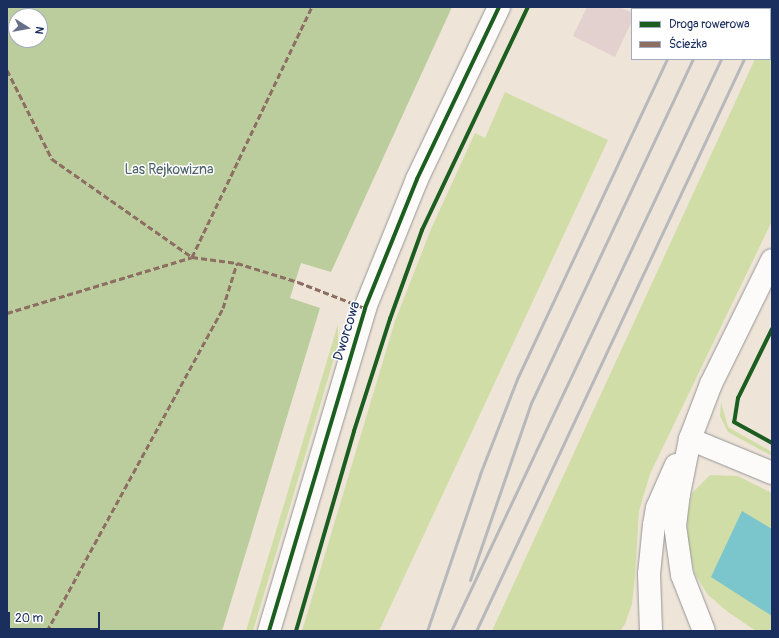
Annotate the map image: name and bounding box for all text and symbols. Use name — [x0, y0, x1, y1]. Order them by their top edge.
north arrow — [8, 8, 48, 48]
legend — [631, 8, 771, 60]
text: Droga rowerowa — [669, 17, 750, 32]
text: N — [32, 25, 46, 35]
text: Ścieżka — [669, 37, 707, 52]
park label: Las Rejkowizna — [124, 162, 214, 178]
street label: Dworcowa — [330, 299, 364, 363]
scale bar — [10, 604, 102, 630]
text: 20 m — [15, 611, 43, 626]

